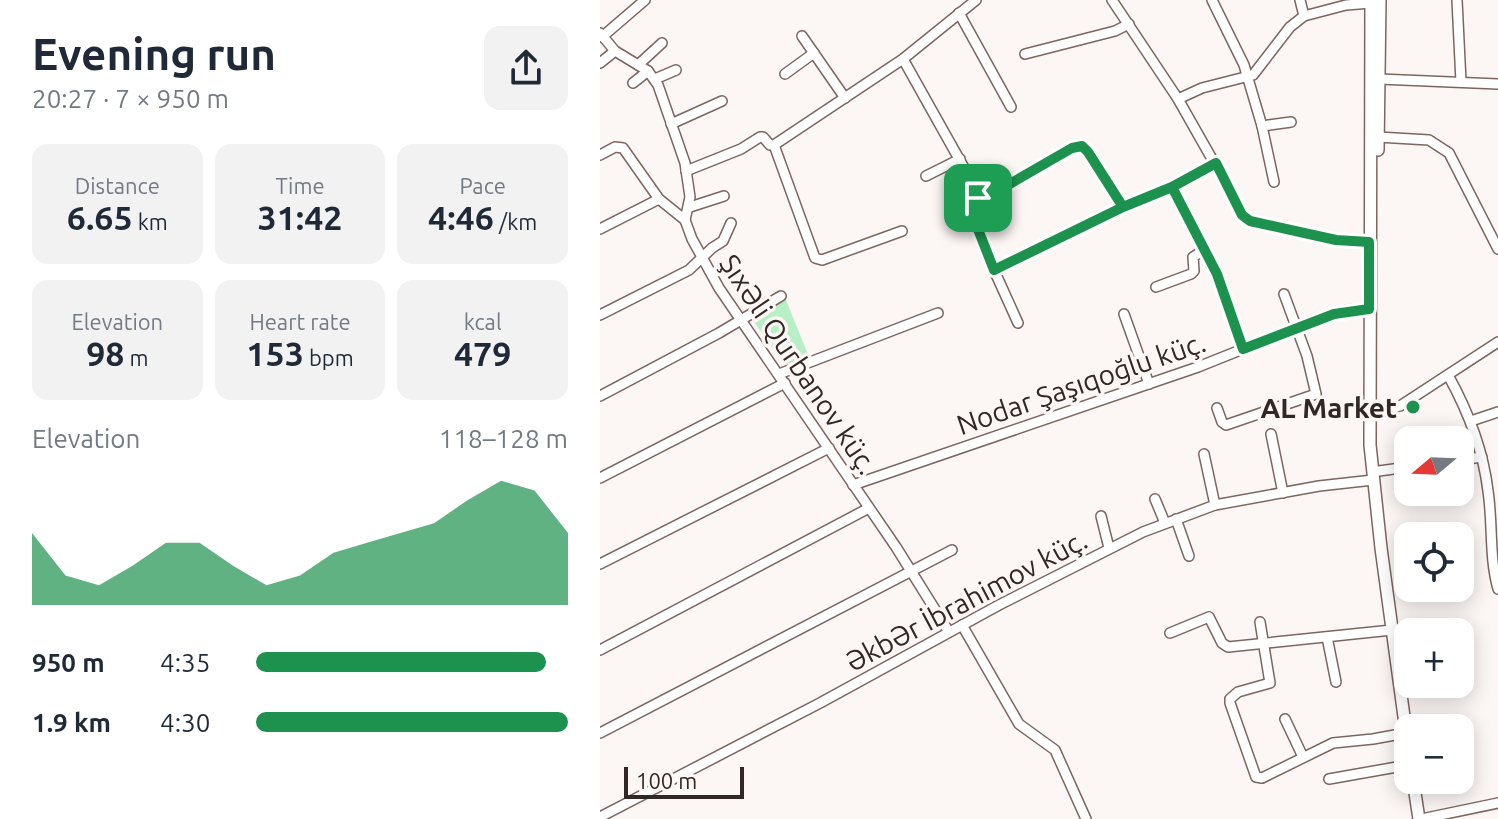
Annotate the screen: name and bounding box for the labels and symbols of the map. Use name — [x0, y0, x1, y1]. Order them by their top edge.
pin — [944, 164, 1012, 232]
street label: Şıxəli Qurbanov küç. — [714, 249, 884, 479]
street label: Nodar Şaşıqoğlu küç. — [952, 326, 1210, 440]
place label: AL Market — [1261, 392, 1397, 423]
marker: AL Market — [1404, 398, 1422, 416]
north arrow — [1394, 426, 1474, 506]
street label: Əkbər İbrahimov küç. — [840, 523, 1092, 677]
scale bar — [624, 763, 744, 799]

